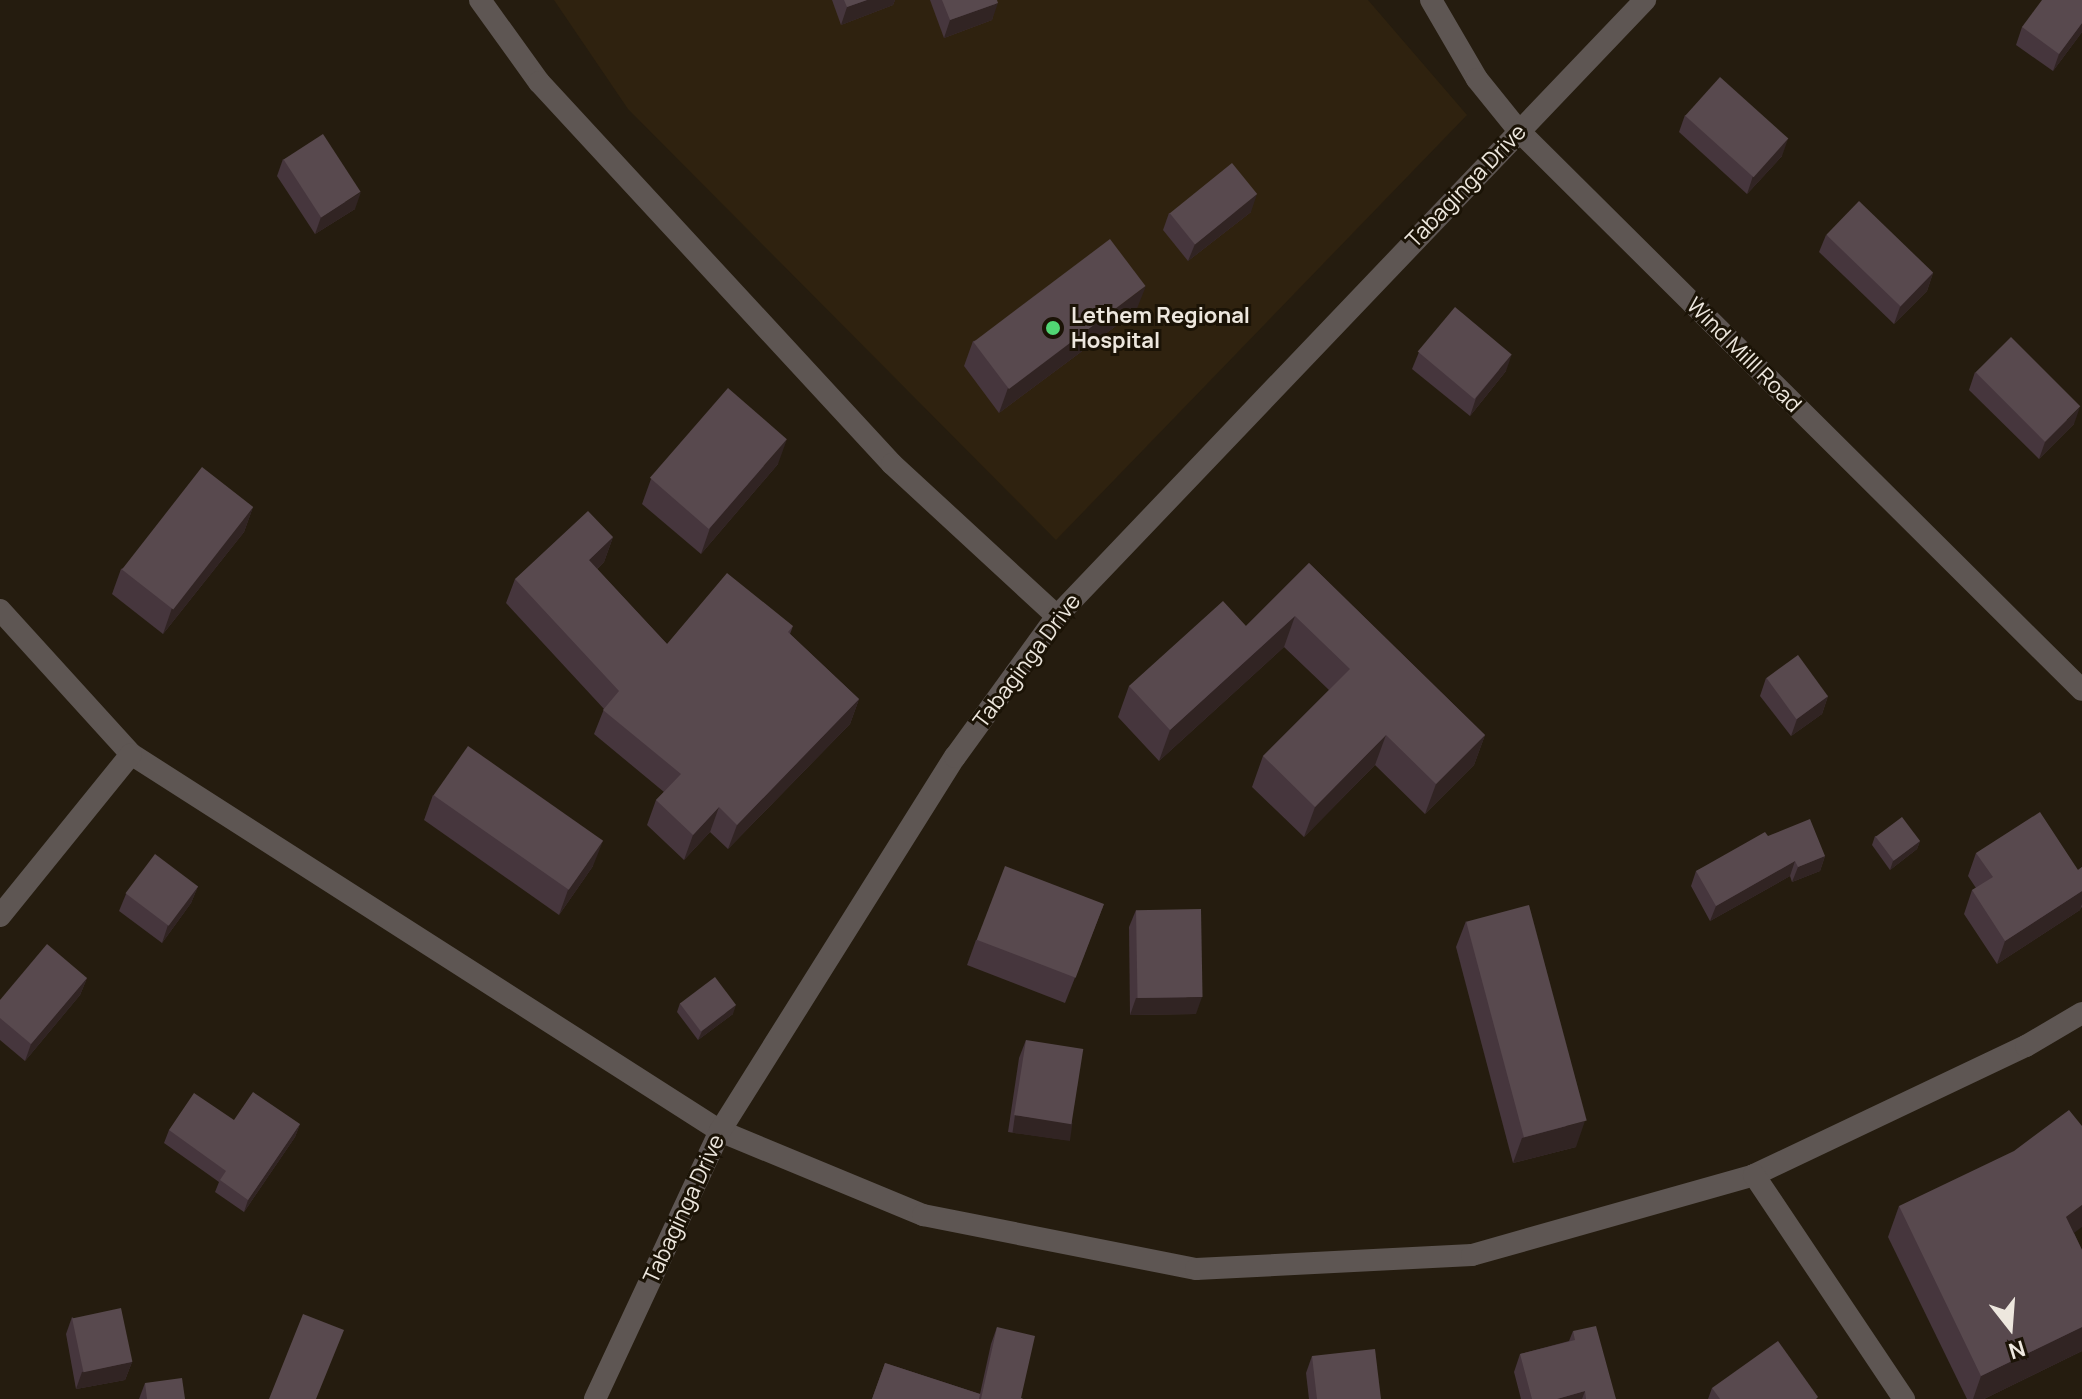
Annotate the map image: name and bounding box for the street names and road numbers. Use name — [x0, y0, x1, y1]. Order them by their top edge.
street label: Tabaginga Drive — [1400, 119, 1532, 253]
street label: Wind Milll Road — [1681, 292, 1807, 418]
street label: Tabaginga Drive — [968, 589, 1086, 733]
street label: Tabaginga Drive — [638, 1130, 730, 1288]

